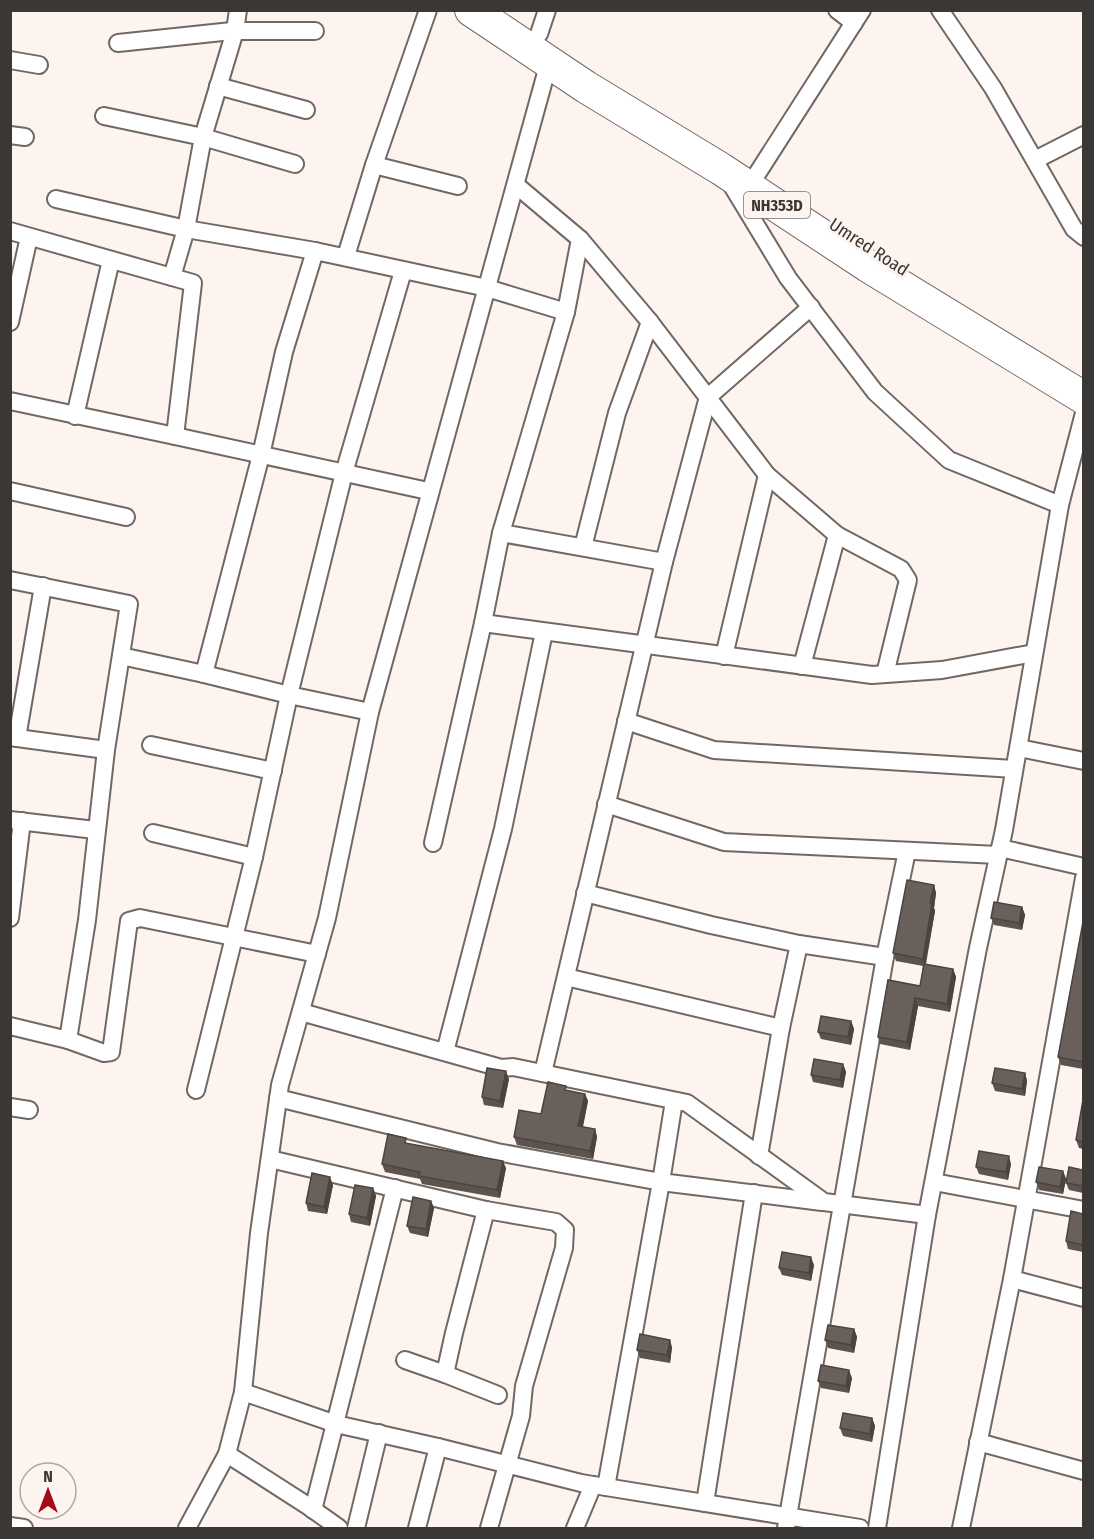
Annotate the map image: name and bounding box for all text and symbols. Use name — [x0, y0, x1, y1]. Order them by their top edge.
road number: NH353D — [744, 192, 810, 218]
street label: Umred Road — [825, 213, 913, 281]
north arrow — [18, 1461, 78, 1521]
text: N — [43, 1467, 53, 1486]

